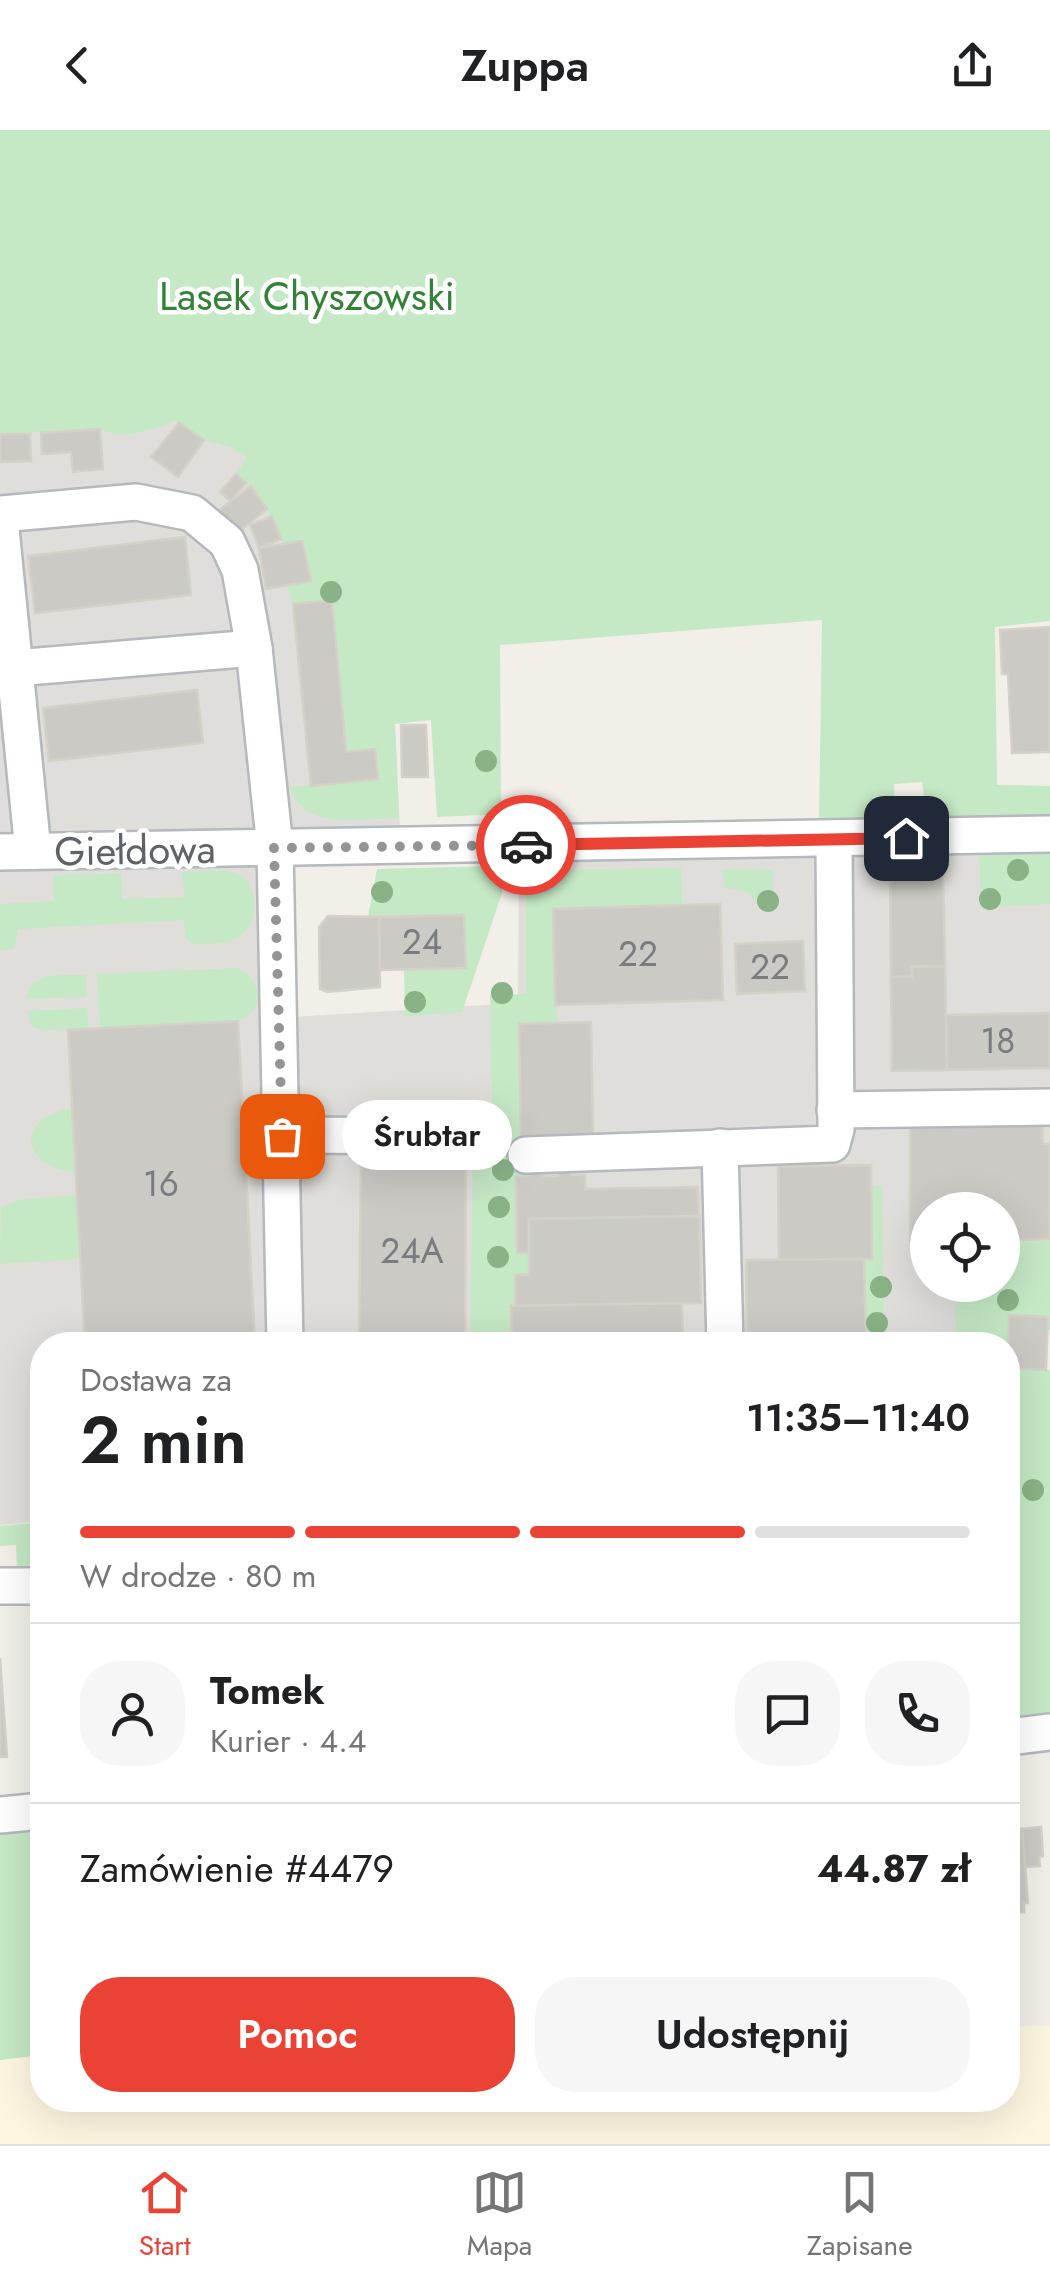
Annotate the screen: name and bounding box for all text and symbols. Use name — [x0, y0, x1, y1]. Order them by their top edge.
text: Zuppa — [461, 33, 589, 98]
icon: back — [50, 38, 105, 93]
icon: share — [945, 38, 1000, 93]
park label: Lasek Chyszowski — [159, 267, 455, 325]
courier — [476, 795, 576, 895]
pin — [864, 796, 949, 881]
icon: home — [879, 811, 934, 866]
icon: car — [499, 818, 554, 873]
street label: Giełdowa — [54, 820, 216, 880]
house number: 24 — [402, 917, 442, 967]
house number: 22 — [618, 929, 658, 979]
house number: 22 — [750, 942, 790, 992]
house number: 18 — [981, 1016, 1015, 1066]
pin — [240, 1094, 325, 1179]
callout: Śrubtar — [342, 1101, 512, 1171]
icon: bag — [255, 1109, 310, 1164]
text: Śrubtar — [373, 1112, 481, 1158]
house number: 16 — [143, 1159, 179, 1209]
map controls — [910, 1192, 1020, 1302]
button: locate — [910, 1192, 1020, 1302]
house number: 24A — [380, 1226, 444, 1276]
text: Dostawa za — [80, 1357, 232, 1403]
text: 11:35–11:40 — [746, 1390, 970, 1445]
text: 2 min — [80, 1393, 247, 1487]
text: W drodze · 80 m — [80, 1553, 316, 1599]
button: person — [80, 1661, 185, 1766]
button: chat — [735, 1661, 840, 1766]
button: phone — [865, 1661, 970, 1766]
text: Tomek — [210, 1663, 325, 1718]
text: Kurier · 4.4 — [210, 1718, 366, 1764]
text: Zamówienie #4479 — [80, 1841, 394, 1896]
text: 44.87 zł — [817, 1841, 970, 1896]
button: Pomoc — [80, 1977, 515, 2092]
button: Udostępnij — [535, 1977, 970, 2092]
tab: Start — [137, 2165, 192, 2266]
tab: Mapa — [467, 2165, 532, 2266]
tab: Zapisane — [807, 2165, 913, 2266]

